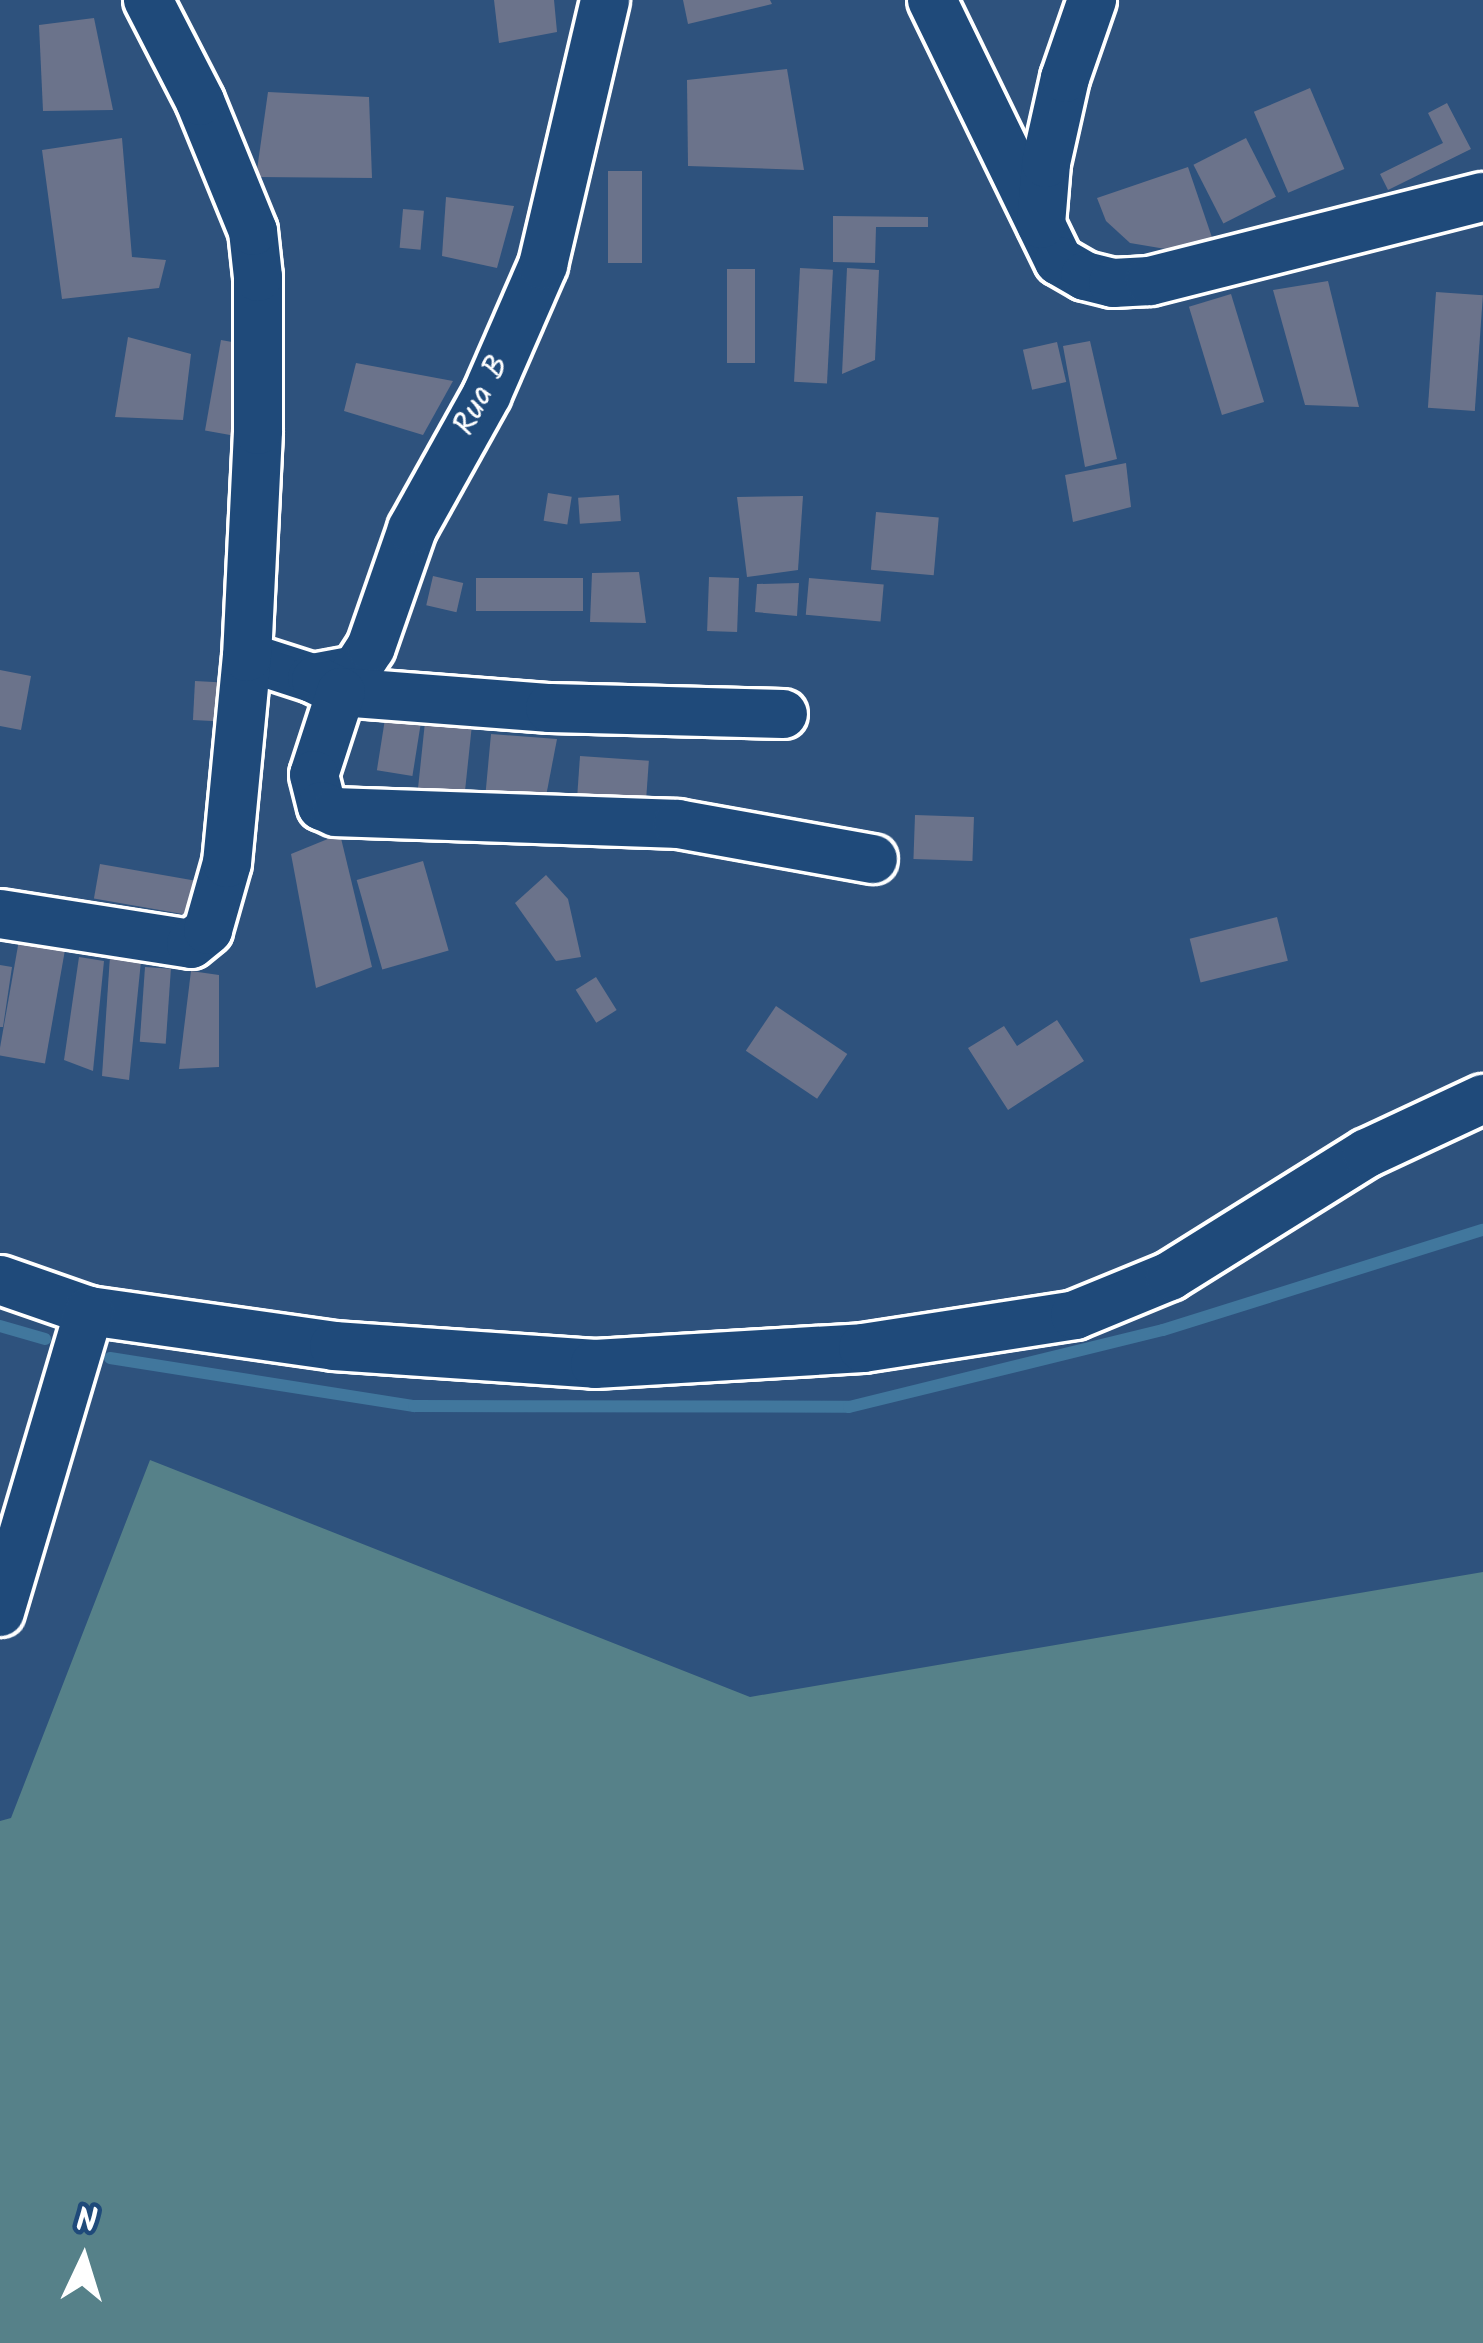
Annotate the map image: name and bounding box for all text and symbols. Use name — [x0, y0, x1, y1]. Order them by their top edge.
street label: Rua B — [446, 349, 520, 443]
text: N — [74, 2195, 99, 2250]
north arrow — [24, 2199, 144, 2319]

